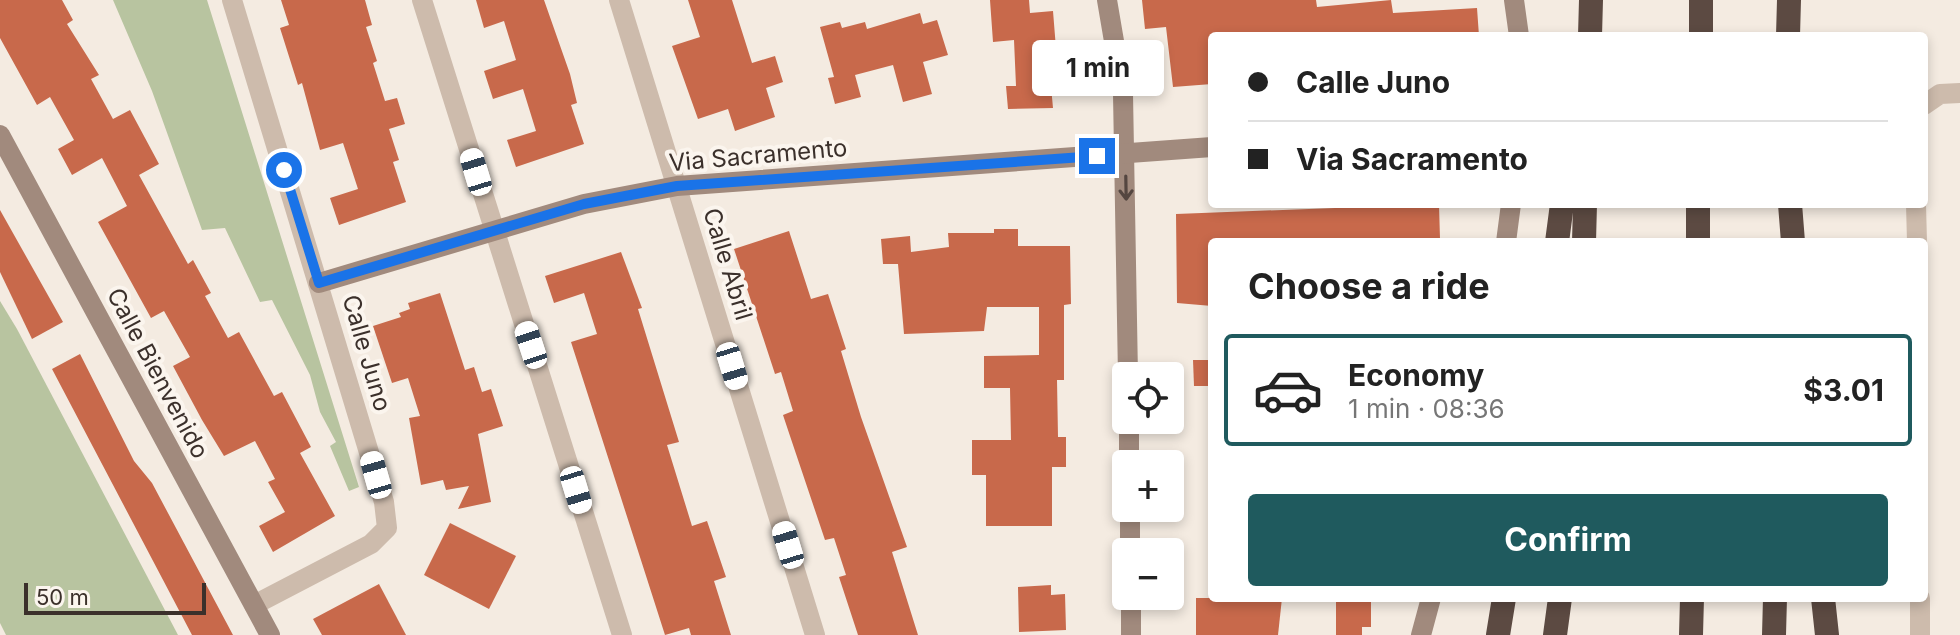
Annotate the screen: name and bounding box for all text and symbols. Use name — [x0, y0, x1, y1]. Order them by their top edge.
callout: 1 min — [1031, 40, 1163, 96]
text: 1 min — [1066, 52, 1130, 83]
text: Calle Juno — [1296, 64, 1450, 100]
street label: Via Sacramento — [668, 133, 848, 177]
route end — [1079, 138, 1115, 174]
text: Via Sacramento — [1296, 141, 1528, 177]
car — [458, 146, 494, 198]
route start — [266, 152, 302, 188]
one-way arrow — [1118, 174, 1134, 201]
street label: Calle Abril — [697, 204, 759, 324]
text: Choose a ride — [1248, 264, 1490, 308]
street label: Calle Bienvenido — [101, 283, 215, 463]
street label: Calle Juno — [337, 291, 397, 415]
car — [512, 318, 550, 372]
car — [714, 340, 750, 392]
icon: car — [1252, 354, 1324, 426]
text: Economy — [1348, 357, 1484, 393]
map controls — [1112, 362, 1184, 610]
button: locate — [1112, 362, 1184, 434]
text: $3.01 — [1803, 372, 1884, 408]
text: 1 min · 08:36 — [1348, 393, 1505, 424]
car — [358, 449, 394, 501]
button: + — [1112, 450, 1184, 522]
car — [558, 464, 594, 516]
button: Confirm — [1248, 494, 1888, 586]
car — [770, 519, 806, 571]
button: − — [1112, 538, 1184, 610]
scale bar — [24, 579, 206, 615]
text: 50 m — [36, 584, 89, 610]

